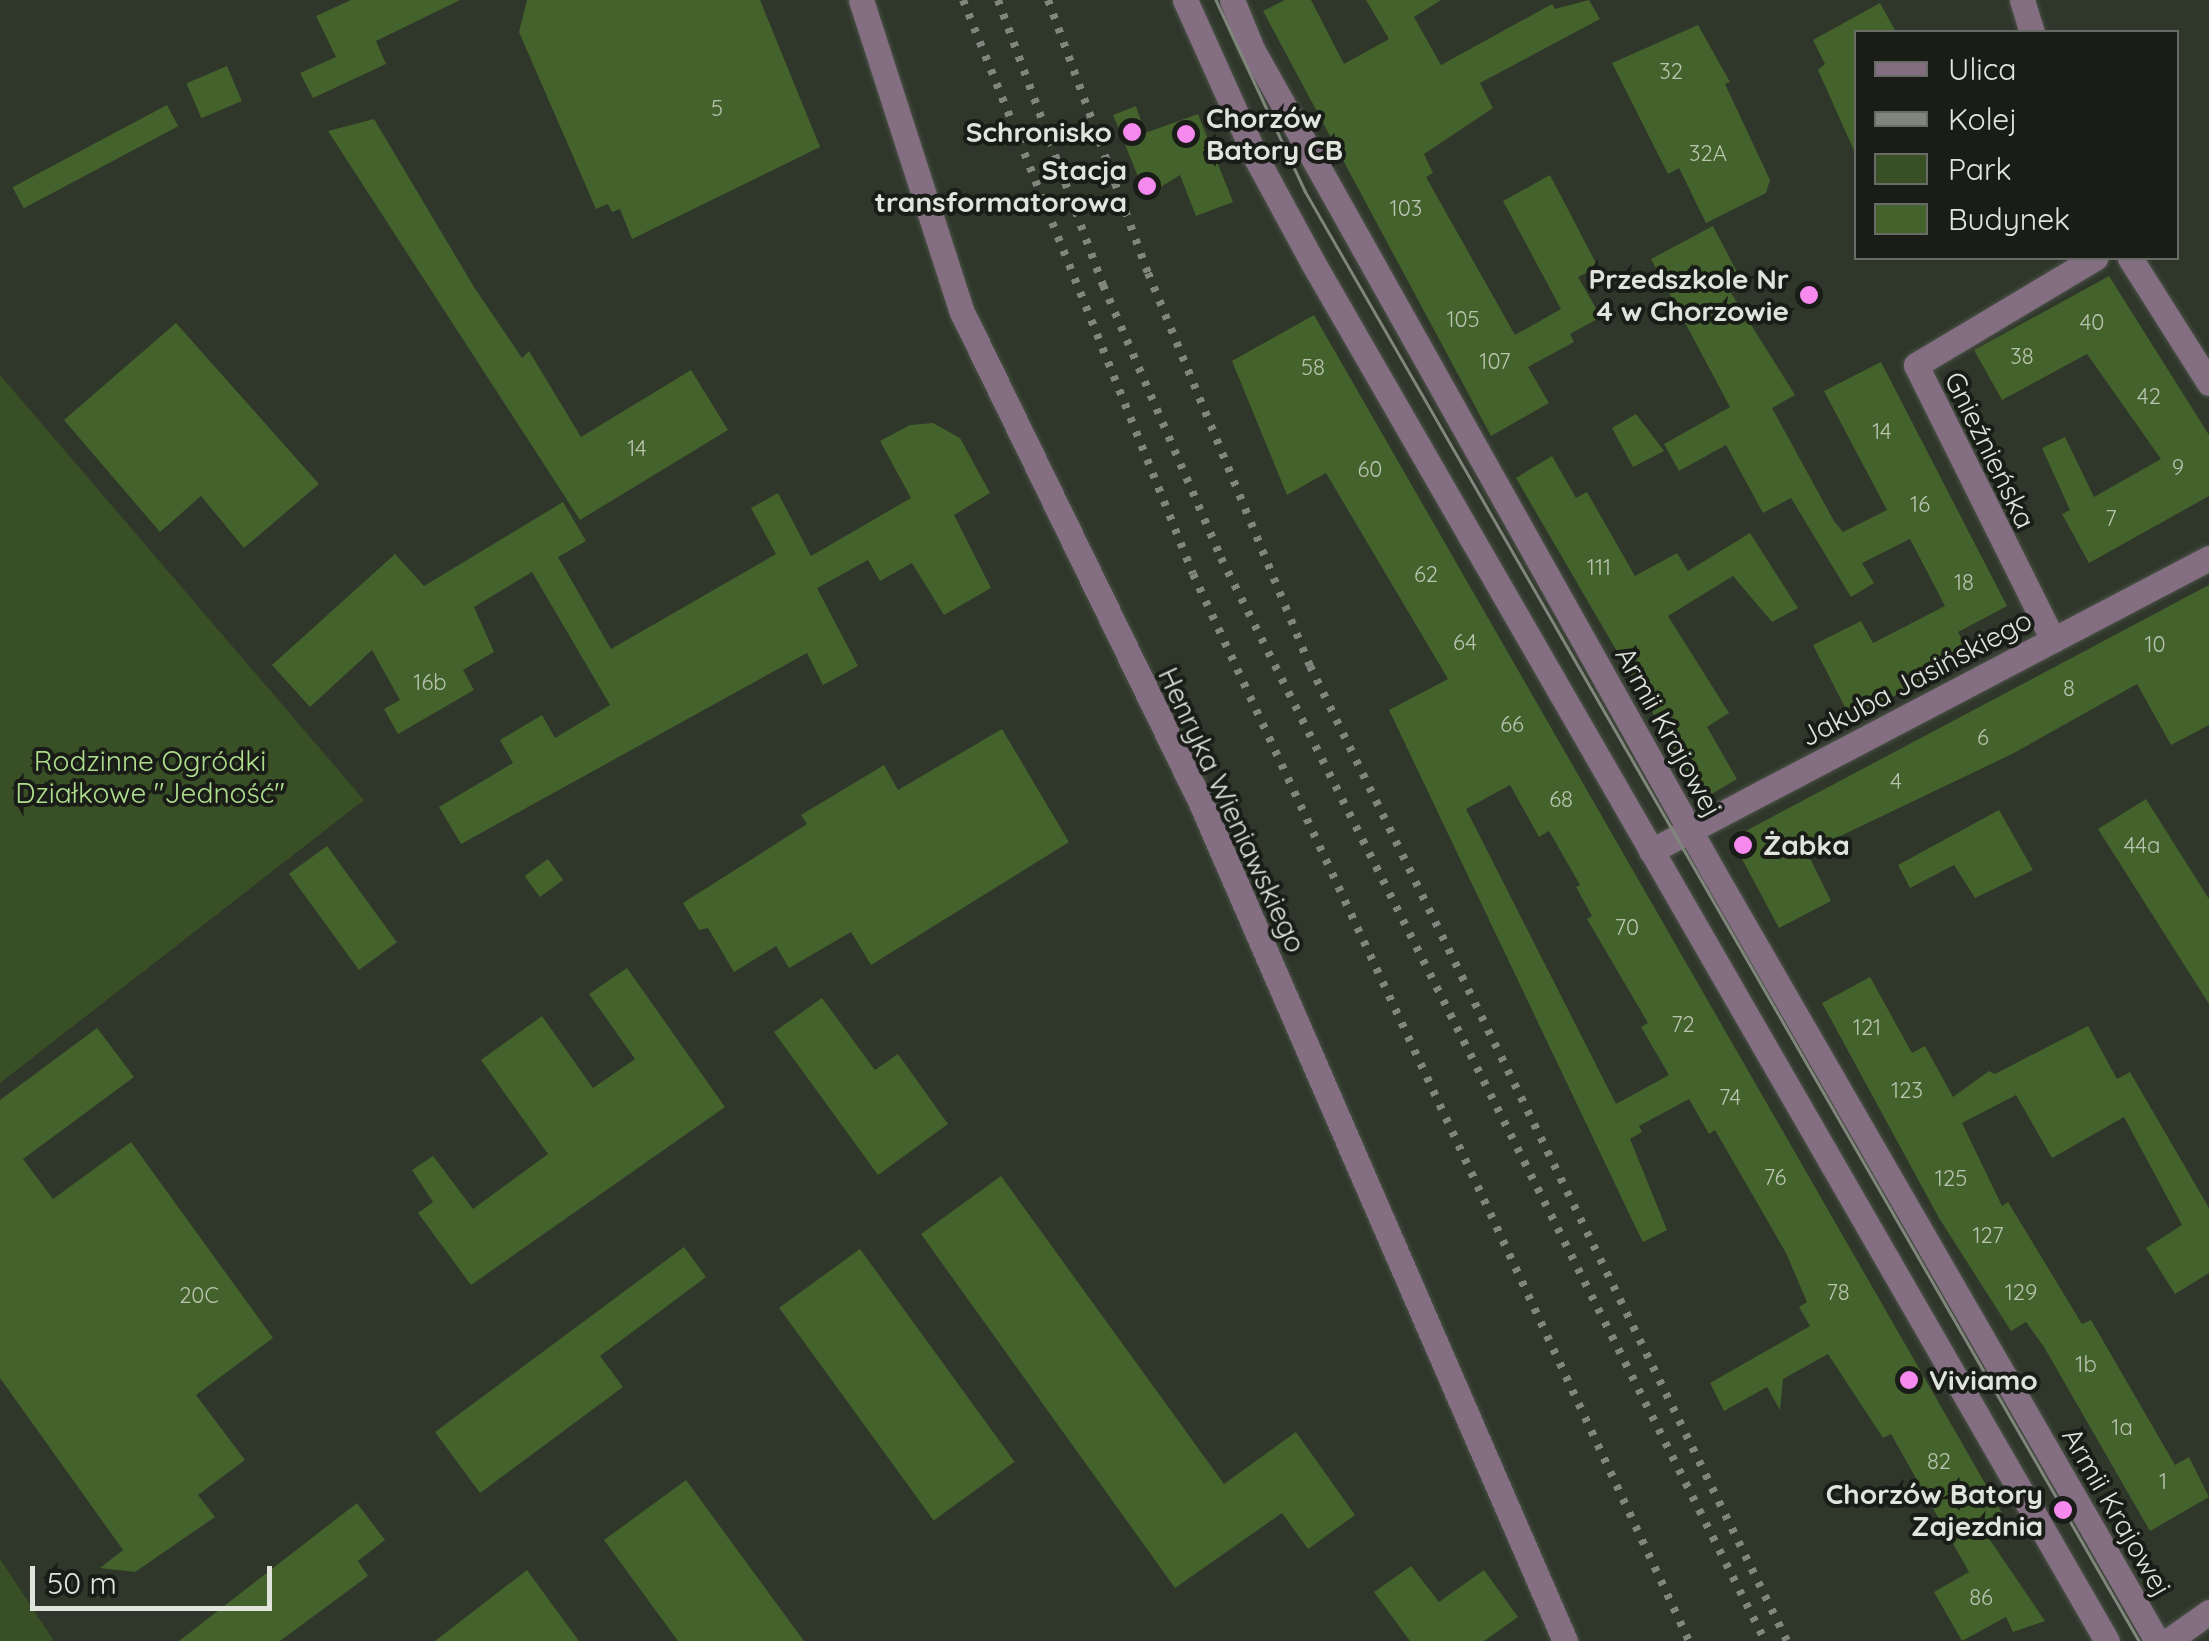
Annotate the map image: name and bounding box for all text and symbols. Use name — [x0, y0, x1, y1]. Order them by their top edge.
legend — [1854, 30, 2179, 260]
text: Ulica — [1948, 50, 2016, 88]
house number: 32 — [1659, 59, 1683, 85]
house number: 5 — [711, 96, 723, 122]
text: Kolej — [1948, 100, 2017, 138]
place label: Chorzów Batory CB — [1206, 101, 1343, 167]
place label: Schronisko — [966, 115, 1112, 149]
marker: Schronisko — [1121, 121, 1143, 143]
marker: Chorzów Batory CB — [1175, 123, 1197, 145]
house number: 32A — [1689, 141, 1727, 167]
text: Park — [1948, 150, 2012, 188]
place label: Stacja transformatorowa — [875, 153, 1127, 219]
marker: Stacja transformatorowa — [1136, 175, 1158, 197]
house number: 103 — [1390, 196, 1422, 222]
text: Budynek — [1948, 200, 2070, 238]
place label: Przedszkole Nr 4 w Chorzowie — [1588, 262, 1789, 328]
marker: Przedszkole Nr 4 w Chorzowie — [1798, 284, 1820, 306]
house number: 105 — [1446, 307, 1480, 333]
house number: 40 — [2080, 310, 2104, 336]
house number: 38 — [2010, 344, 2034, 370]
house number: 107 — [1479, 349, 1511, 375]
house number: 58 — [1301, 355, 1325, 381]
street label: Gnieźnieńska — [1938, 366, 2042, 534]
house number: 42 — [2137, 384, 2161, 410]
house number: 14 — [1872, 419, 1892, 445]
house number: 14 — [627, 436, 647, 462]
house number: 9 — [2172, 455, 2184, 481]
house number: 60 — [1358, 457, 1382, 483]
house number: 16 — [1910, 492, 1930, 518]
house number: 7 — [2105, 506, 2117, 532]
house number: 111 — [1587, 555, 1611, 581]
house number: 62 — [1414, 562, 1438, 588]
house number: 18 — [1954, 570, 1974, 596]
street label: Jakuba Jasińskiego — [1795, 603, 2037, 753]
house number: 64 — [1453, 630, 1477, 656]
house number: 10 — [2144, 632, 2166, 658]
street label: Armii Krajowej — [1608, 641, 1730, 823]
street label: Henryka Wieniawskiego — [1151, 662, 1313, 958]
house number: 16b — [413, 670, 447, 696]
house number: 8 — [2063, 676, 2075, 702]
house number: 66 — [1500, 712, 1524, 738]
house number: 6 — [1977, 725, 1989, 751]
park label: Rodzinne Ogródki Działkowe "Jedność" — [15, 744, 285, 810]
house number: 4 — [1890, 769, 1902, 795]
house number: 68 — [1549, 787, 1573, 813]
place label: Żabka — [1763, 828, 1850, 862]
house number: 44a — [2124, 833, 2160, 859]
marker: Żabka — [1732, 834, 1754, 856]
house number: 70 — [1615, 915, 1639, 941]
house number: 72 — [1671, 1012, 1695, 1038]
house number: 121 — [1853, 1015, 1881, 1041]
house number: 123 — [1891, 1078, 1923, 1104]
house number: 74 — [1719, 1085, 1741, 1111]
house number: 76 — [1764, 1165, 1786, 1191]
house number: 125 — [1935, 1166, 1967, 1192]
house number: 127 — [1972, 1223, 2004, 1249]
house number: 78 — [1826, 1280, 1850, 1306]
house number: 129 — [2005, 1280, 2037, 1306]
house number: 20C — [179, 1283, 219, 1309]
house number: 1b — [2075, 1352, 2097, 1378]
place label: Viviamo — [1929, 1363, 2038, 1397]
marker: Viviamo — [1898, 1369, 1920, 1391]
house number: 1a — [2111, 1415, 2133, 1441]
street label: Armii Krajowej — [2055, 1422, 2179, 1602]
house number: 82 — [1927, 1449, 1951, 1475]
house number: 1 — [2159, 1469, 2167, 1495]
place label: Chorzów Batory Zajezdnia — [1826, 1477, 2043, 1543]
marker: Chorzów Batory Zajezdnia — [2052, 1499, 2074, 1521]
scale bar — [35, 1546, 278, 1608]
text: 50 m — [47, 1564, 117, 1602]
house number: 86 — [1969, 1585, 1993, 1611]

